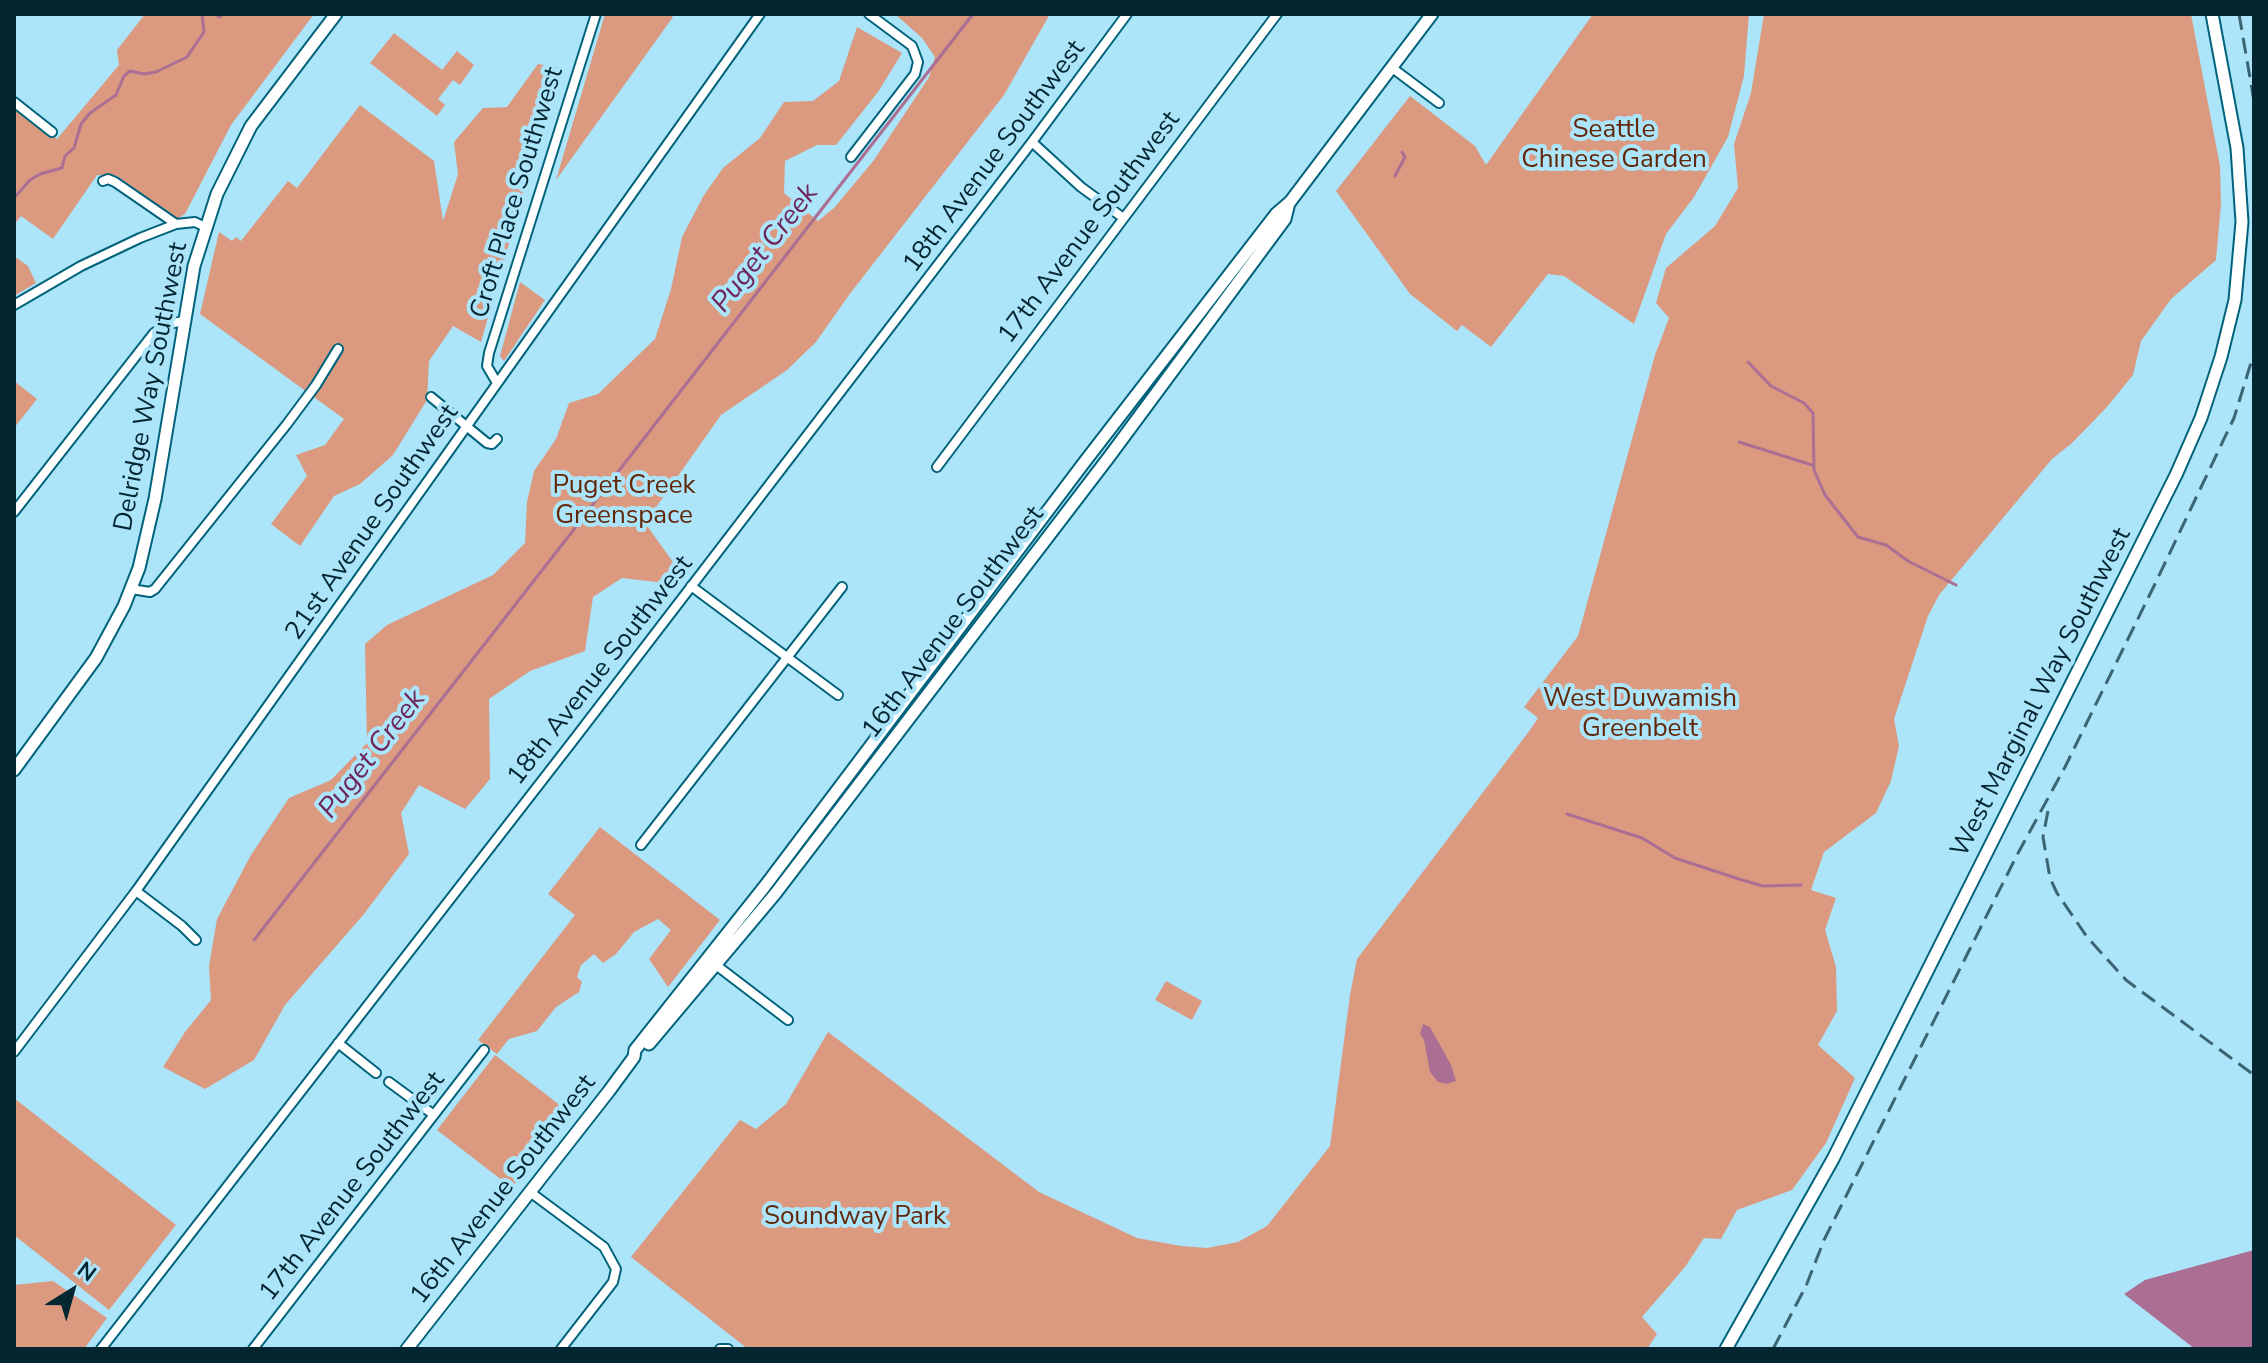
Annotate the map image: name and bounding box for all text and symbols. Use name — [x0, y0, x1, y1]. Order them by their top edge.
street label: 18th Avenue Southwest — [897, 35, 1093, 279]
street label: Croft Place Southwest — [465, 64, 571, 322]
street label: 17th Avenue Southwest — [992, 106, 1188, 350]
park label: Seattle Chinese Garden — [1521, 115, 1707, 176]
water label: Puget Creek — [705, 178, 827, 320]
street label: Delridge Way Southwest — [109, 240, 195, 534]
street label: 21st Avenue Southwest — [280, 399, 466, 647]
park label: Puget Creek Greenspace — [552, 471, 696, 532]
street label: 16th Avenue Southwest — [856, 501, 1052, 745]
street label: West Marginal Way Southwest — [1945, 523, 2139, 863]
street label: 18th Avenue Southwest — [502, 550, 700, 792]
water label: Puget Creek — [312, 684, 434, 826]
park label: West Duwamish Greenbelt — [1543, 684, 1737, 746]
street label: 17th Avenue Southwest — [254, 1066, 452, 1308]
street label: 16th Avenue Southwest — [405, 1069, 603, 1311]
park label: Soundway Park — [764, 1202, 946, 1234]
north arrow — [32, 1251, 112, 1331]
text: N — [71, 1255, 102, 1289]

